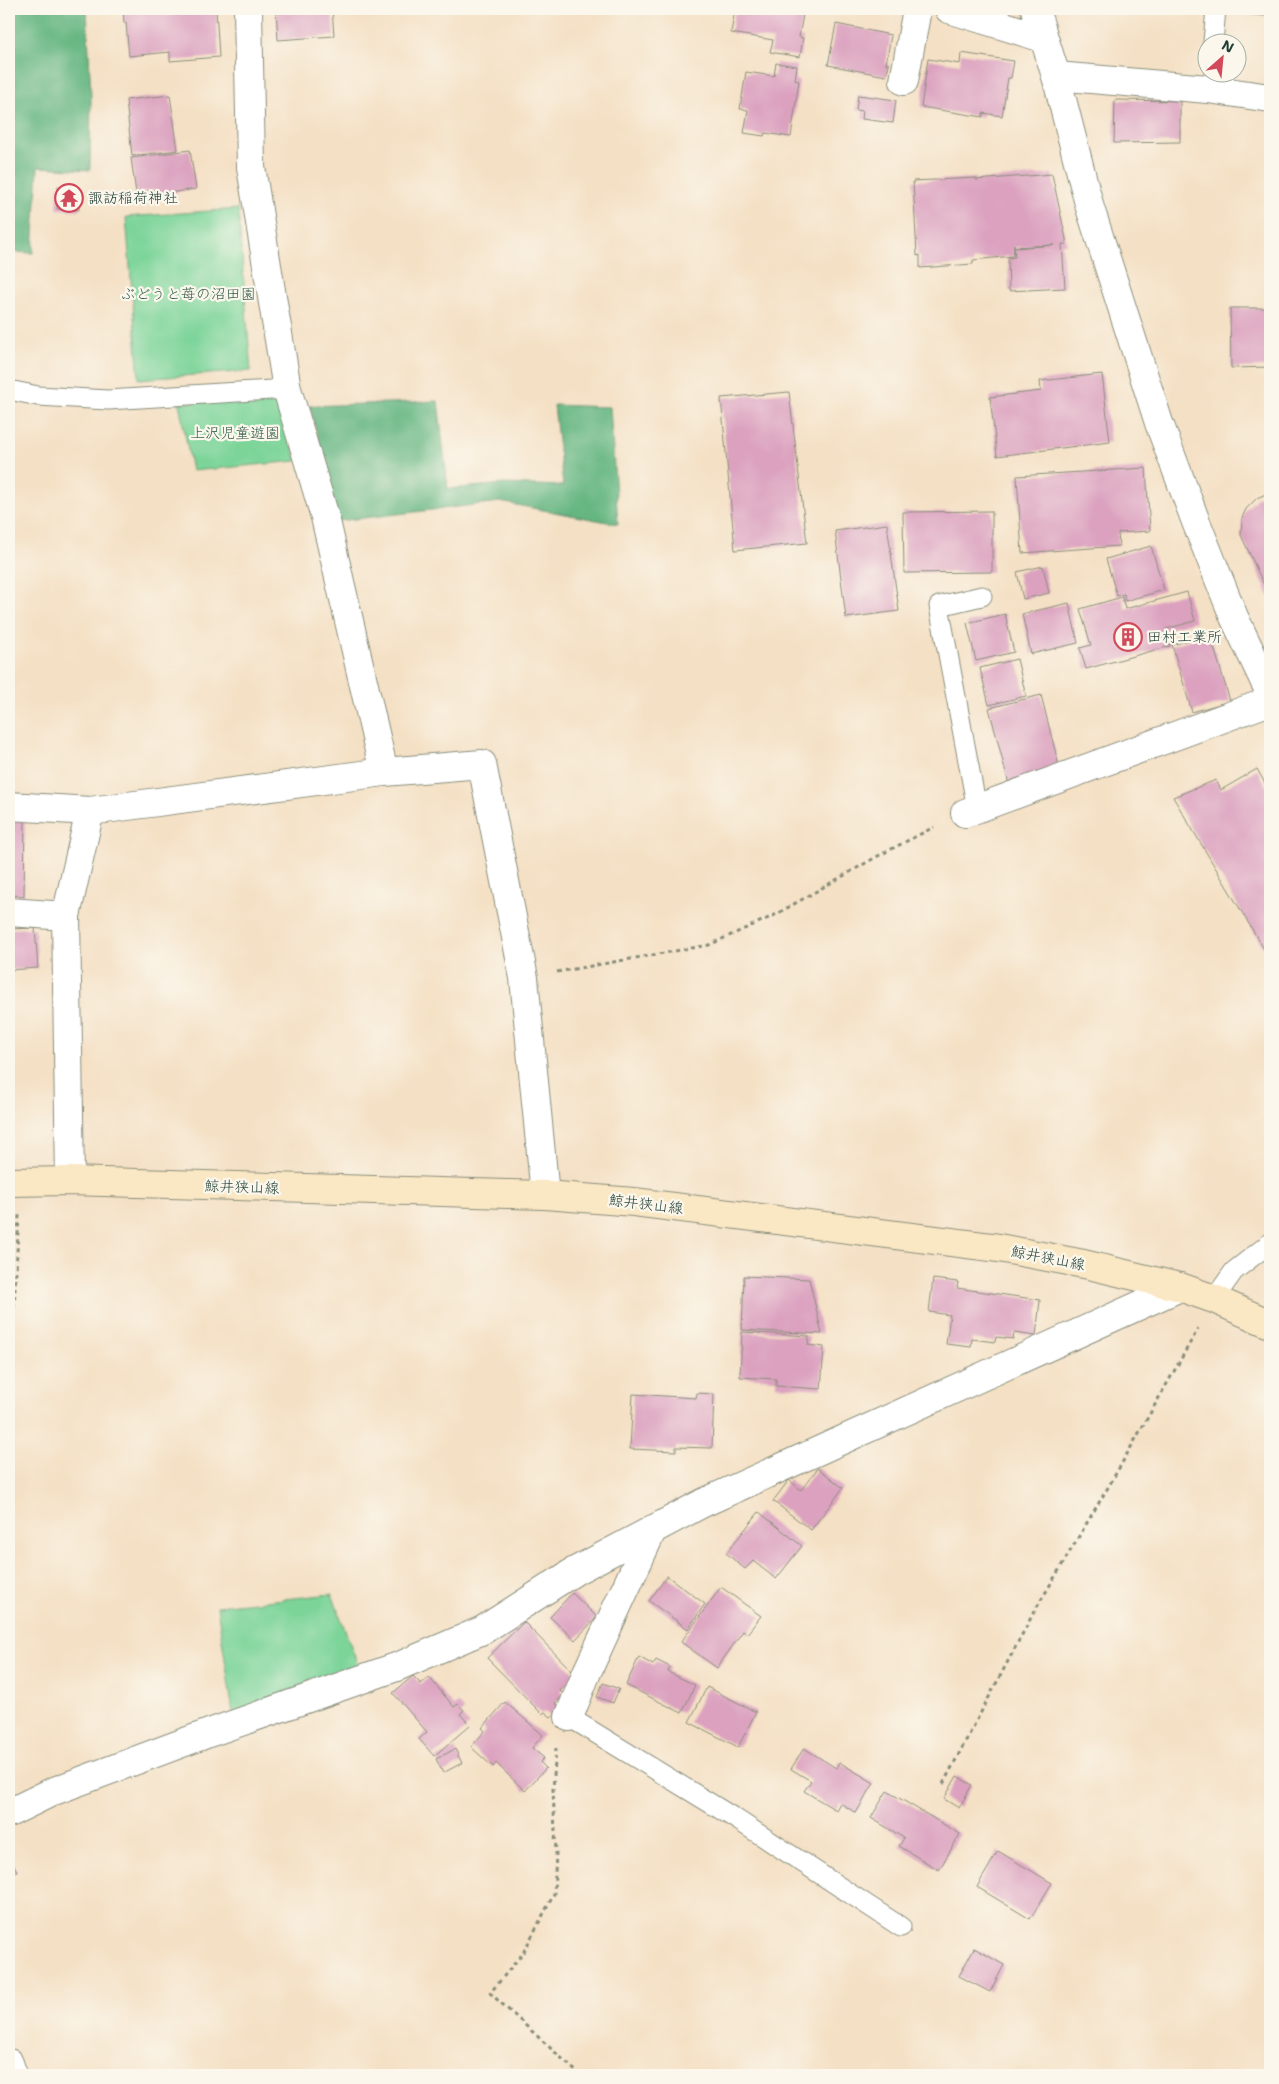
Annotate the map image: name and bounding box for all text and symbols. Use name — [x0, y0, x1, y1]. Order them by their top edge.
north arrow — [1196, 32, 1246, 82]
text: N — [1219, 36, 1237, 57]
temple icon: 諏訪稲荷神社 — [54, 183, 84, 213]
place label: 諏訪稲荷神社 — [88, 188, 178, 208]
park label: ぶどうと苺の沼田園 — [120, 284, 256, 304]
park label: 上沢児童遊園 — [190, 423, 280, 443]
building icon: 田村工業所 — [1113, 622, 1143, 652]
place label: 田村工業所 — [1147, 627, 1222, 647]
street label: 鯨井狭山線 — [204, 1176, 280, 1198]
street label: 鯨井狭山線 — [608, 1190, 684, 1218]
street label: 鯨井狭山線 — [1009, 1241, 1087, 1275]

